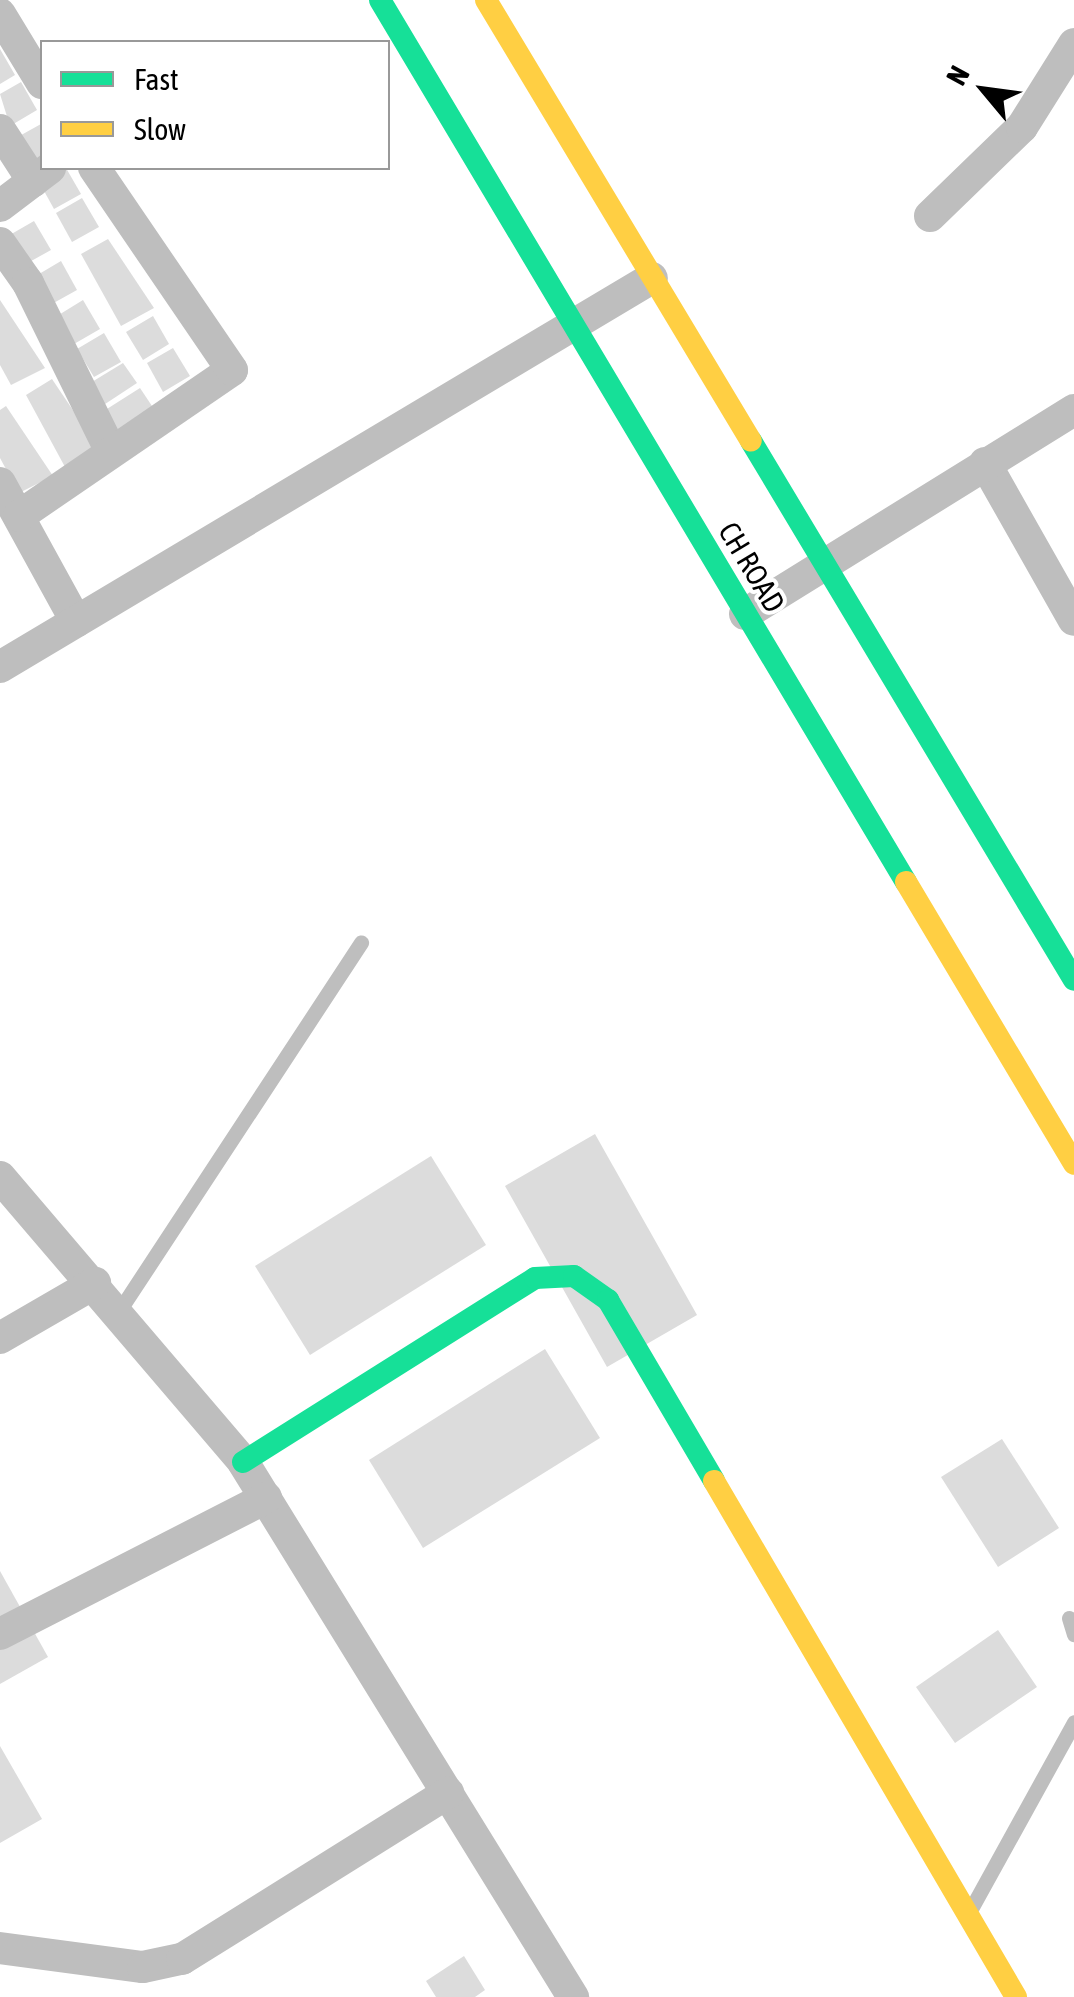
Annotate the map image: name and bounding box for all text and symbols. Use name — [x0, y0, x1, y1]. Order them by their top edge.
legend — [40, 40, 390, 170]
north arrow — [934, 40, 1034, 140]
text: N — [940, 60, 976, 90]
text: Fast — [134, 62, 179, 96]
text: Slow — [134, 112, 186, 146]
street label: CH ROAD — [711, 515, 793, 619]

